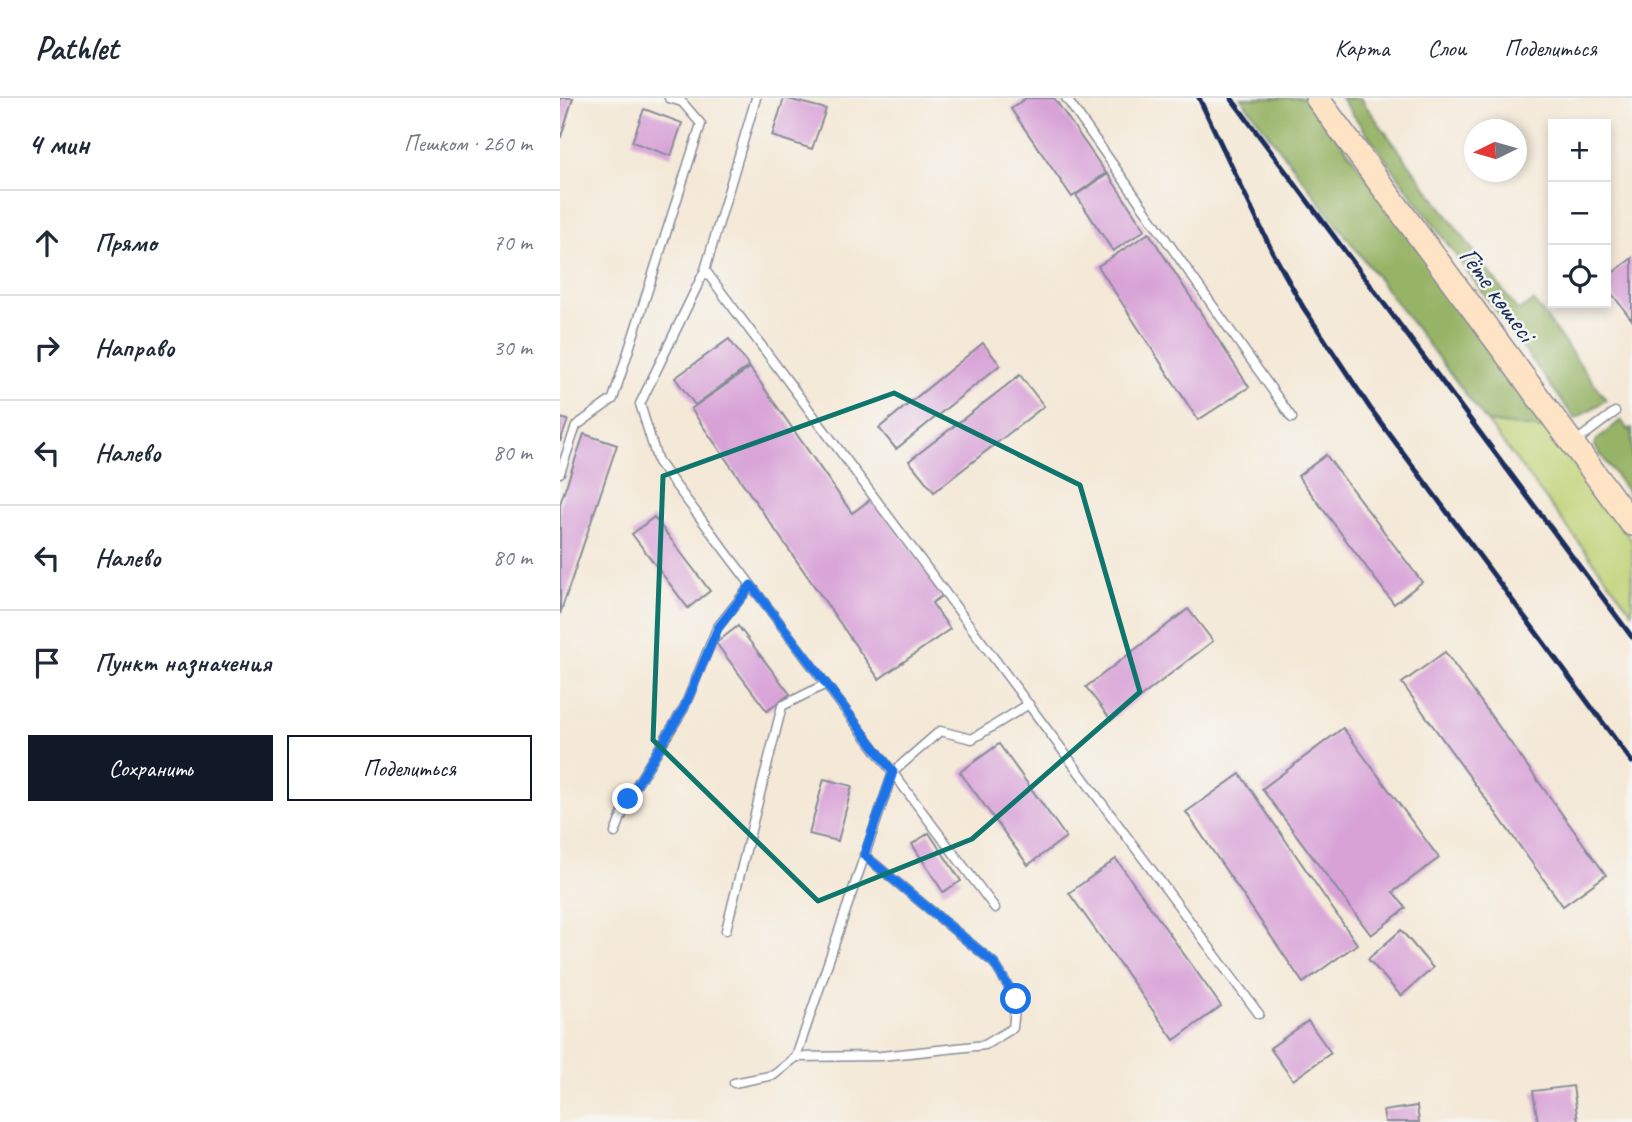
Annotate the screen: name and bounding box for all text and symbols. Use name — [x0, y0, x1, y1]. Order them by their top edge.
text: Pathlet — [35, 27, 118, 69]
text: Карта — [1335, 33, 1389, 63]
text: Слои — [1427, 33, 1466, 63]
text: Поделиться — [1504, 33, 1597, 63]
north arrow — [1464, 119, 1527, 182]
map controls — [1548, 119, 1611, 308]
button: + — [1548, 119, 1611, 182]
text: 4 мин — [28, 125, 89, 163]
text: Пешком · 260 m — [404, 129, 532, 158]
button: − — [1548, 182, 1611, 245]
icon: ahead — [28, 224, 66, 262]
text: Прямо — [95, 226, 157, 259]
text: 70 m — [493, 228, 532, 257]
street label: Гёте көшесі — [1452, 240, 1546, 351]
button: locate — [1548, 245, 1611, 308]
icon: right — [28, 329, 66, 367]
text: Направо — [95, 331, 174, 364]
text: 30 m — [493, 333, 532, 362]
icon: left — [28, 434, 66, 472]
text: Налево — [95, 436, 161, 469]
text: 80 m — [493, 438, 532, 467]
icon: left — [28, 539, 66, 577]
text: Налево — [95, 541, 161, 574]
text: 80 m — [493, 543, 532, 572]
icon: arrive — [28, 644, 66, 682]
text: Пункт назначения — [95, 646, 271, 679]
button: Сохранить — [28, 735, 273, 801]
button: Поделиться — [287, 735, 532, 801]
route end — [612, 783, 643, 814]
route start — [1000, 983, 1031, 1014]

